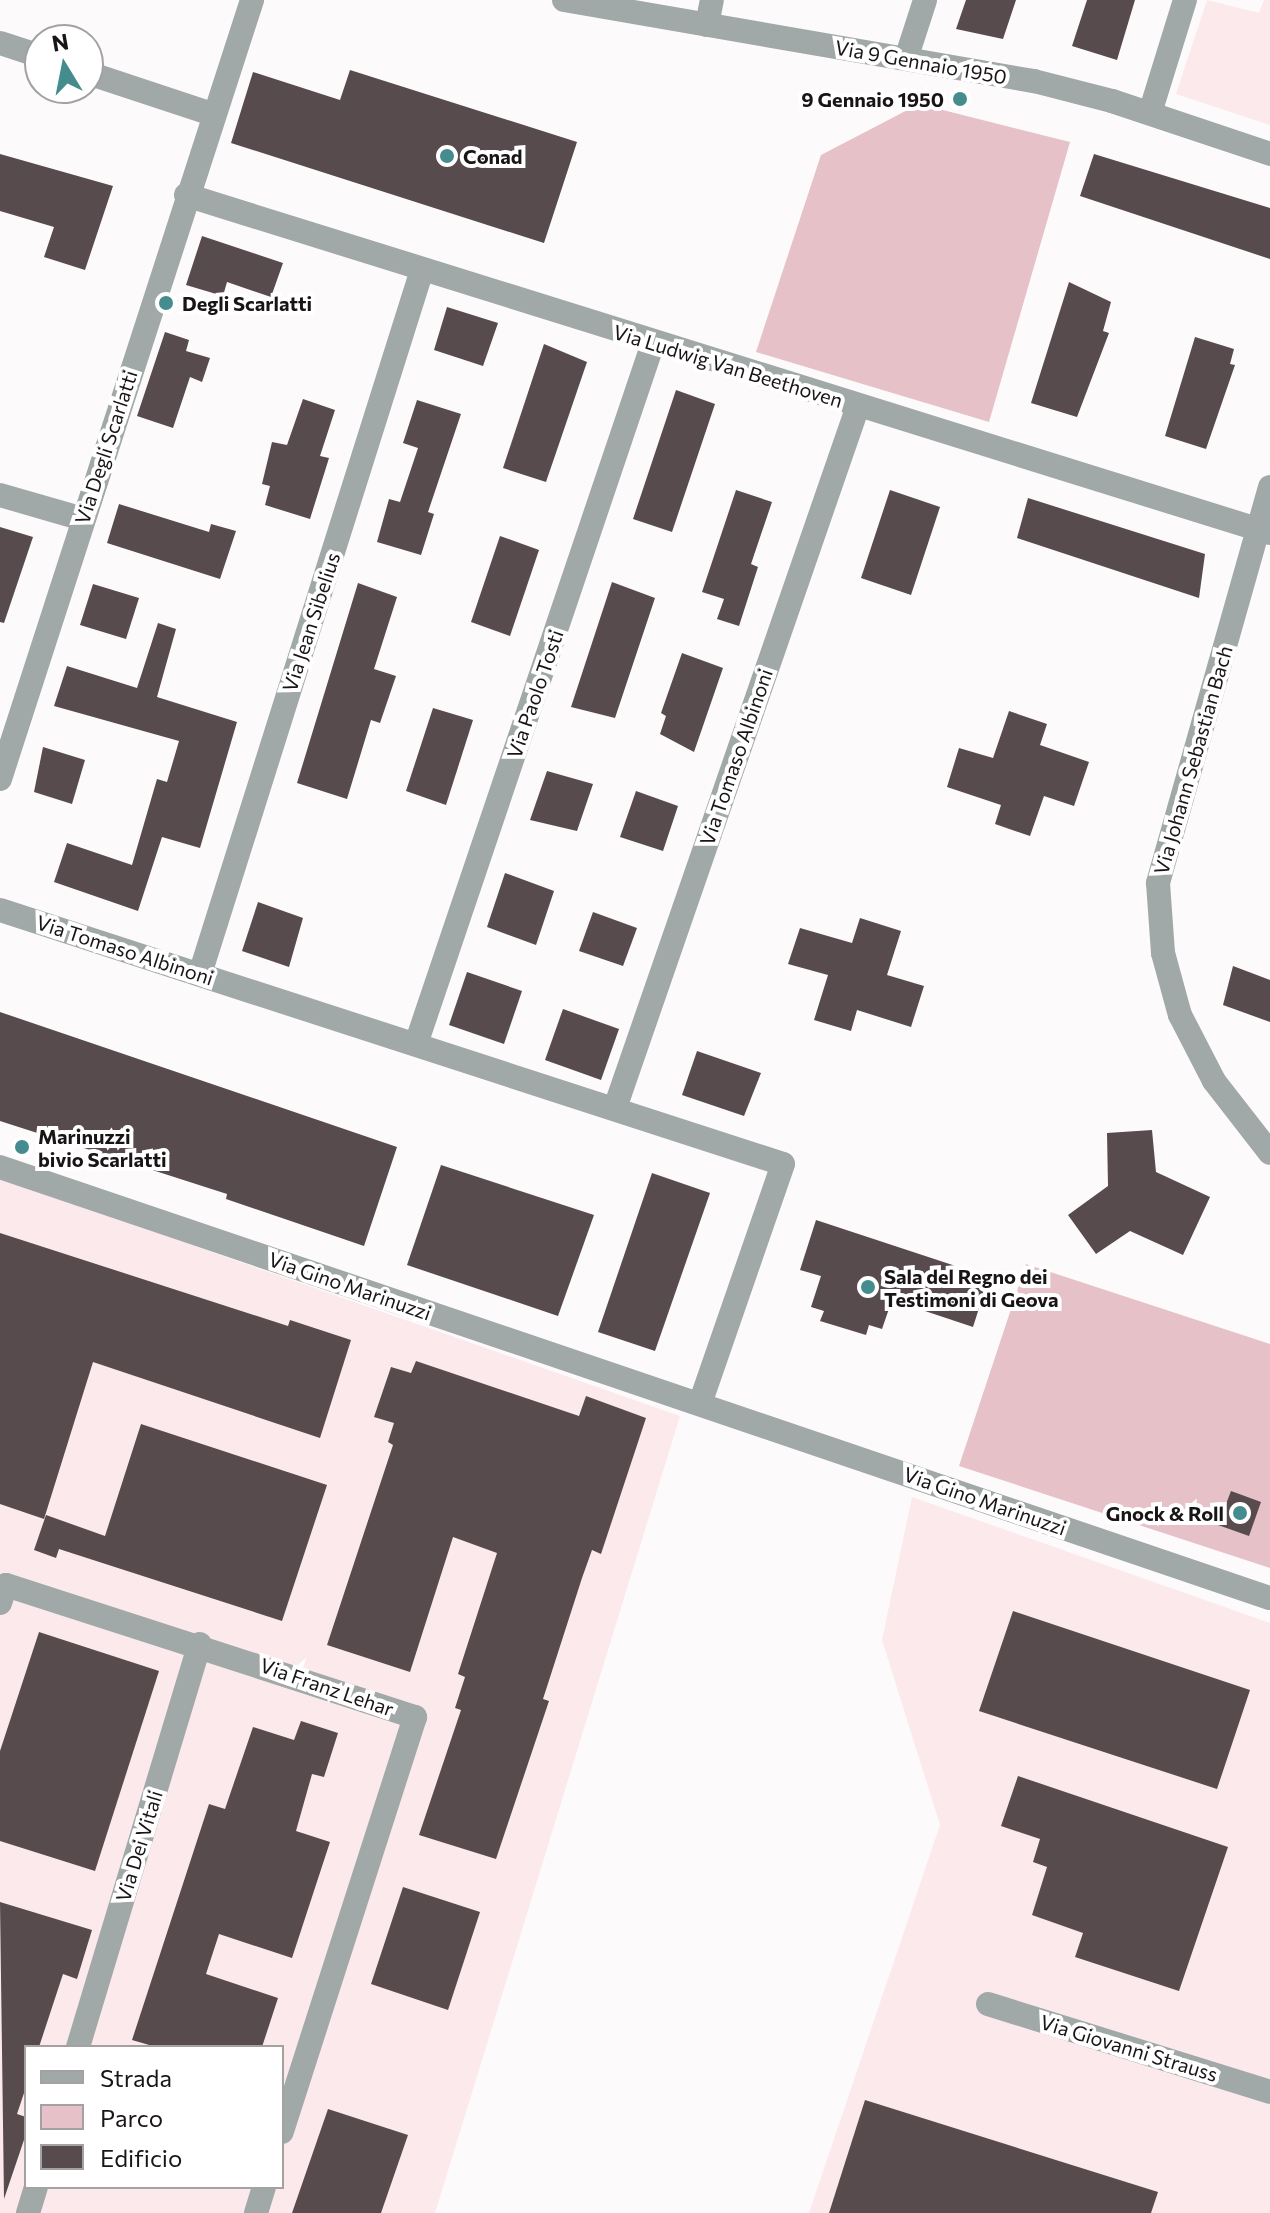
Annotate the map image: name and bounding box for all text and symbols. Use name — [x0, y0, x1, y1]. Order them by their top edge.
north arrow — [24, 24, 104, 104]
text: N — [50, 27, 71, 57]
street label: Via 9 Gennaio 1950 — [833, 35, 1009, 89]
place label: 9 Gennaio 1950 — [801, 87, 944, 111]
marker: 9 Gennaio 1950 — [951, 90, 969, 108]
place label: Conad — [463, 144, 522, 168]
marker: Conad — [438, 147, 456, 165]
place label: Degli Scarlatti — [182, 291, 312, 315]
marker: Degli Scarlatti — [157, 294, 175, 312]
street label: Via Ludwig Van Beethoven — [610, 320, 846, 412]
street label: Via Degli Scarlatti — [70, 367, 142, 527]
street label: Via Jean Sibelius — [277, 549, 345, 695]
street label: Via Paolo Tosti — [502, 627, 568, 761]
street label: Via Johann Sebastian Bach — [1149, 643, 1237, 877]
street label: Via Tomaso Albinoni — [695, 666, 777, 848]
street label: Via Tomaso Albinoni — [33, 910, 217, 990]
place label: Marinuzzi bivio Scarlatti — [38, 1124, 167, 1171]
marker: Marinuzzi bivio Scarlatti — [13, 1138, 31, 1156]
street label: Via Gino Marinuzzi — [266, 1247, 434, 1325]
place label: Sala del Regno dei Testimoni di Geova — [884, 1264, 1058, 1311]
marker: Sala del Regno dei Testimoni di Geova — [859, 1278, 877, 1296]
street label: Via Gino Marinuzzi — [901, 1462, 1069, 1540]
place label: Gnock & Roll — [1106, 1501, 1224, 1525]
marker: Gnock & Roll — [1231, 1504, 1249, 1522]
street label: Via Franz Lehar — [257, 1653, 397, 1721]
street label: Via Dei Vitali — [111, 1787, 167, 1905]
street label: Via Giovanni Strauss — [1037, 2010, 1221, 2086]
legend — [24, 2045, 284, 2189]
text: Strada — [100, 2063, 172, 2092]
text: Parco — [100, 2103, 163, 2132]
text: Edificio — [100, 2143, 182, 2172]

